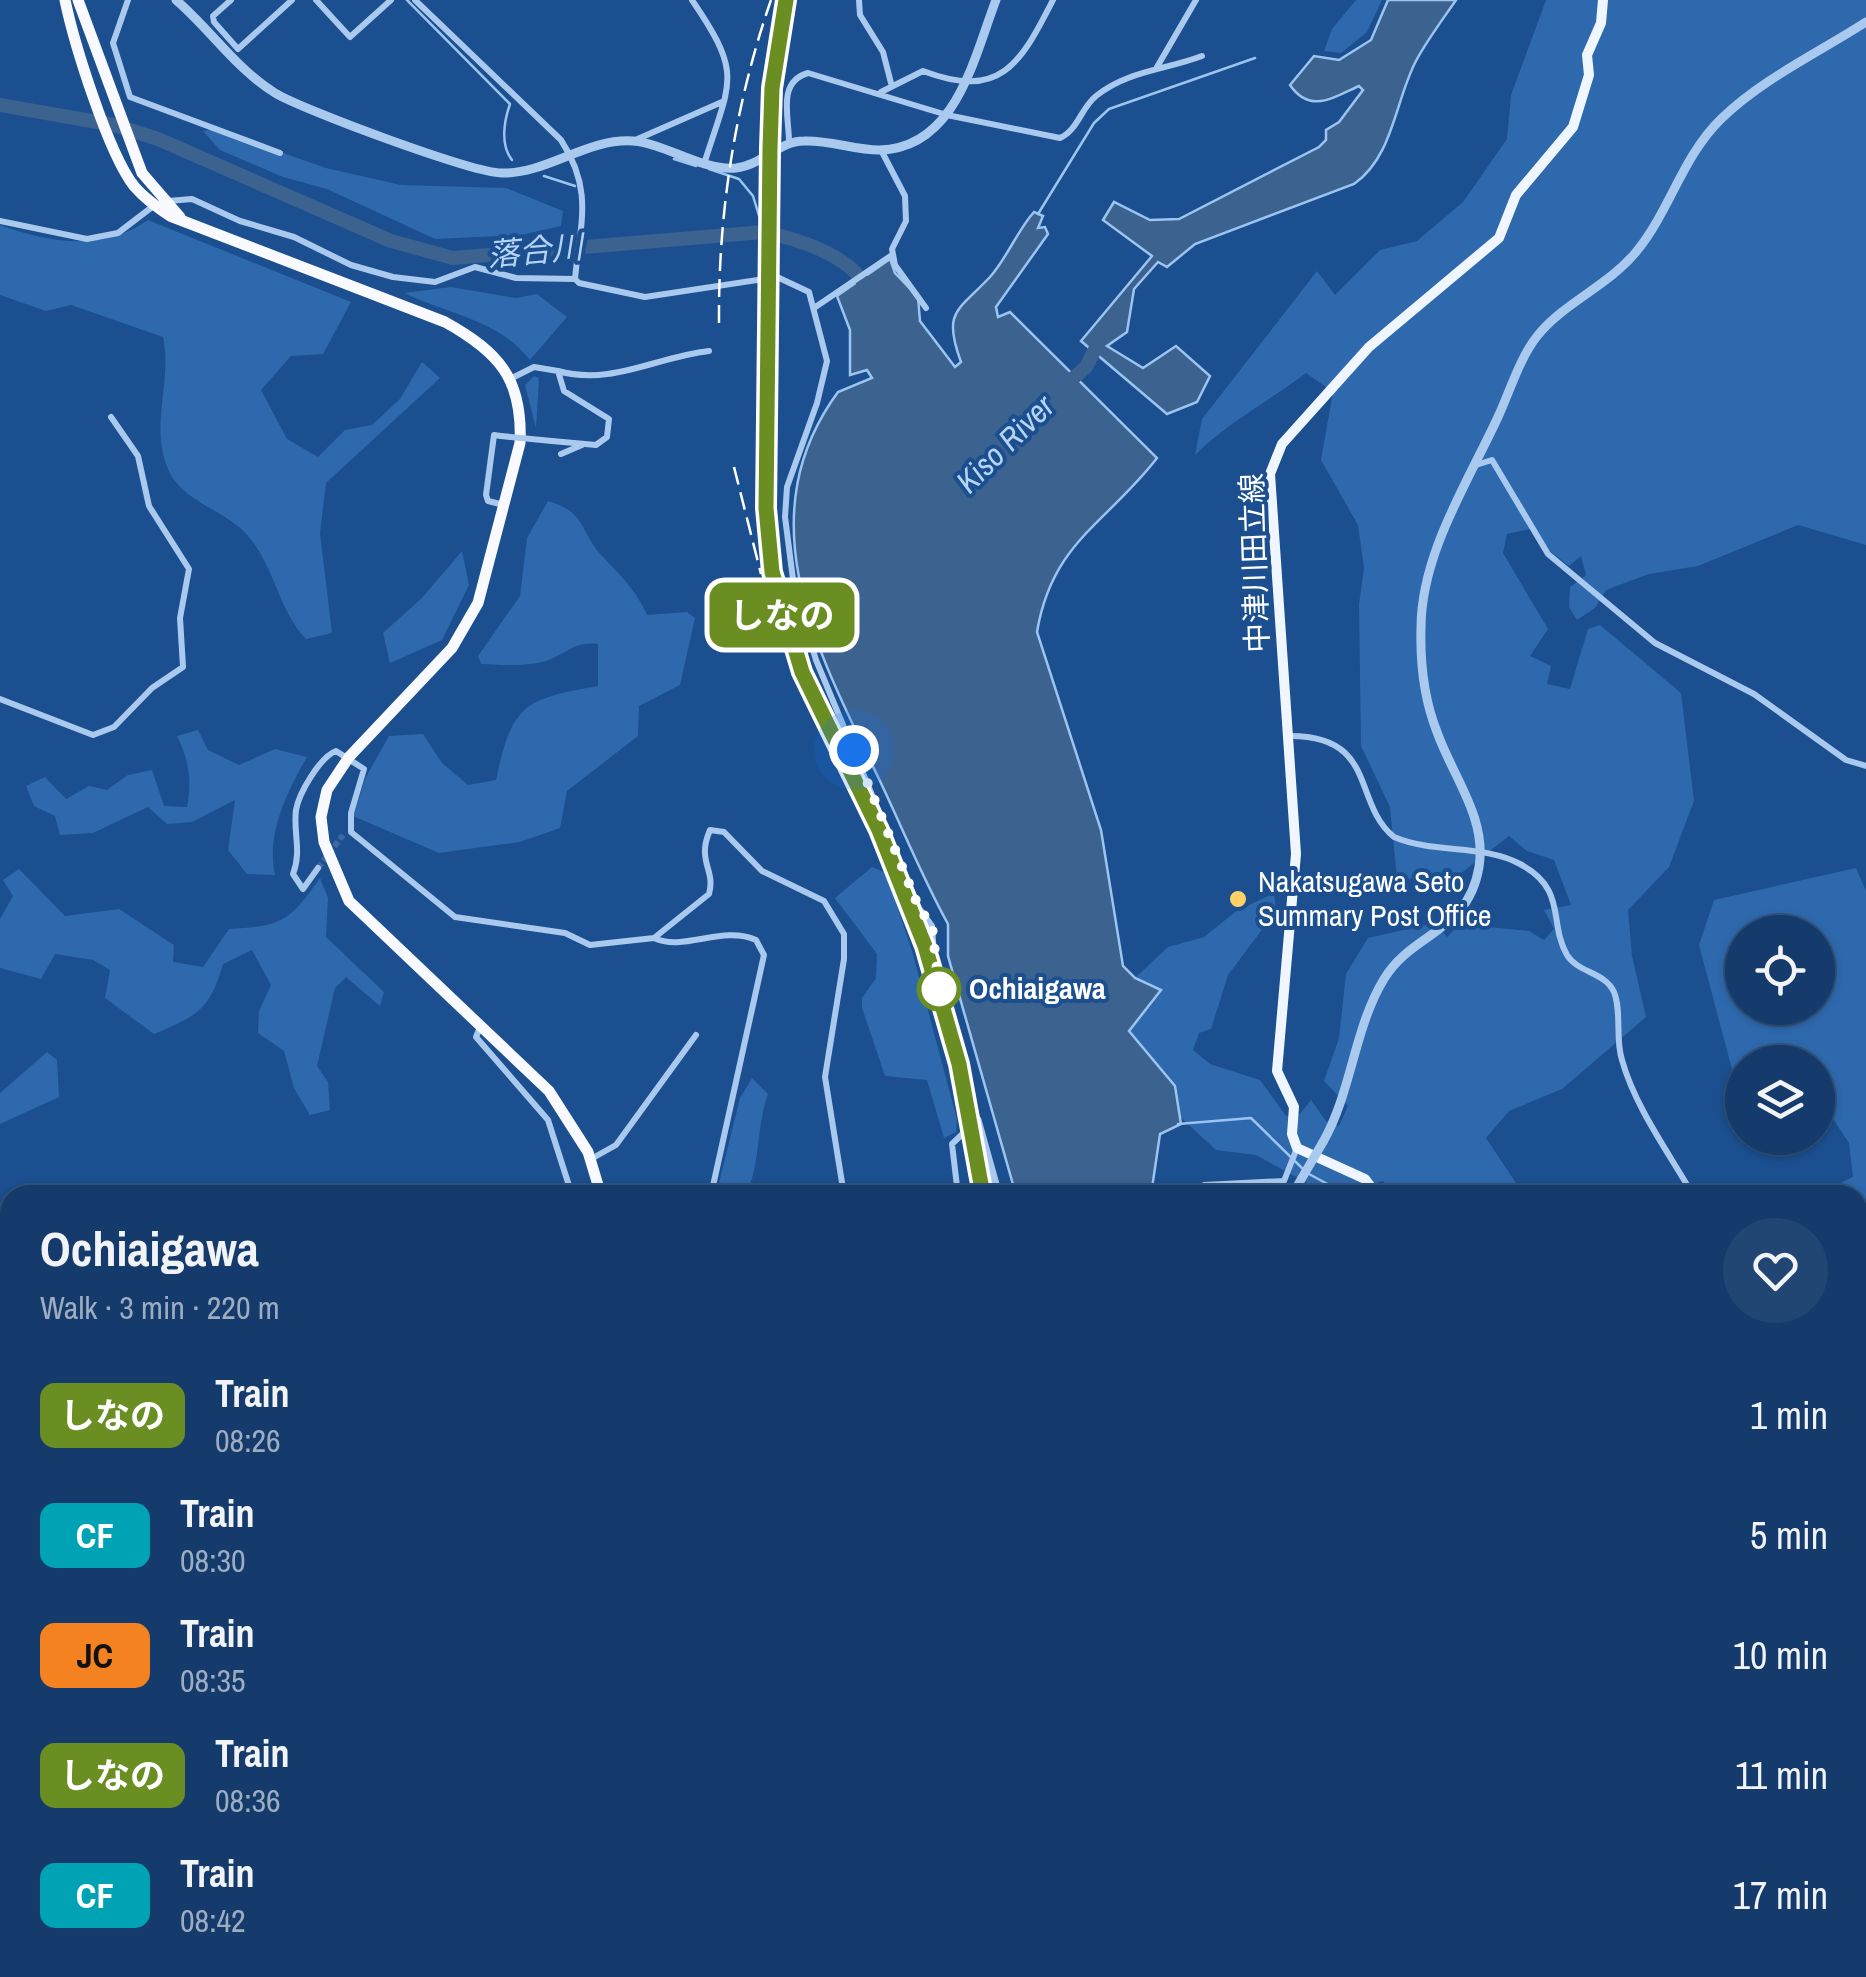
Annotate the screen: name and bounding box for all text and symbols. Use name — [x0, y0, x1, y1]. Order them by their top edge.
water label: 落合川 — [485, 225, 588, 276]
water label: Kiso River — [946, 384, 1064, 502]
street label: 中津川田立線 — [1231, 472, 1277, 654]
line badge: しなの — [724, 582, 840, 648]
text: しなの — [729, 592, 835, 639]
your location — [829, 725, 879, 775]
place label: Nakatsugawa Seto Summary Post Office — [1258, 861, 1491, 935]
marker: Nakatsugawa Seto Summary Post Office — [1227, 888, 1249, 910]
map controls — [1725, 915, 1835, 1155]
button: locate — [1725, 915, 1835, 1025]
marker: Ochiaigawa — [918, 968, 960, 1010]
place label: Ochiaigawa — [969, 968, 1106, 1008]
button: layers — [1725, 1045, 1835, 1155]
text: Ochiaigawa — [40, 1216, 259, 1281]
button: heart — [1723, 1218, 1828, 1323]
text: Walk · 3 min · 220 m — [40, 1286, 280, 1329]
text: Train — [215, 1368, 290, 1419]
text: 1 min — [1750, 1390, 1828, 1441]
text: しなの — [60, 1392, 165, 1439]
text: 08:26 — [215, 1419, 281, 1462]
text: Train — [180, 1488, 254, 1539]
text: 5 min — [1750, 1510, 1828, 1561]
text: CF — [76, 1512, 114, 1559]
text: 08:30 — [180, 1539, 246, 1582]
text: Train — [180, 1608, 254, 1659]
text: 10 min — [1733, 1630, 1828, 1681]
text: JC — [77, 1632, 113, 1679]
text: 08:35 — [180, 1659, 246, 1702]
text: Train — [215, 1728, 290, 1779]
text: 11 min — [1735, 1750, 1828, 1801]
text: しなの — [60, 1752, 165, 1799]
text: 08:36 — [215, 1779, 281, 1822]
text: Train — [180, 1848, 254, 1899]
text: 17 min — [1733, 1870, 1828, 1921]
text: CF — [76, 1872, 114, 1919]
text: 08:42 — [180, 1899, 246, 1942]

